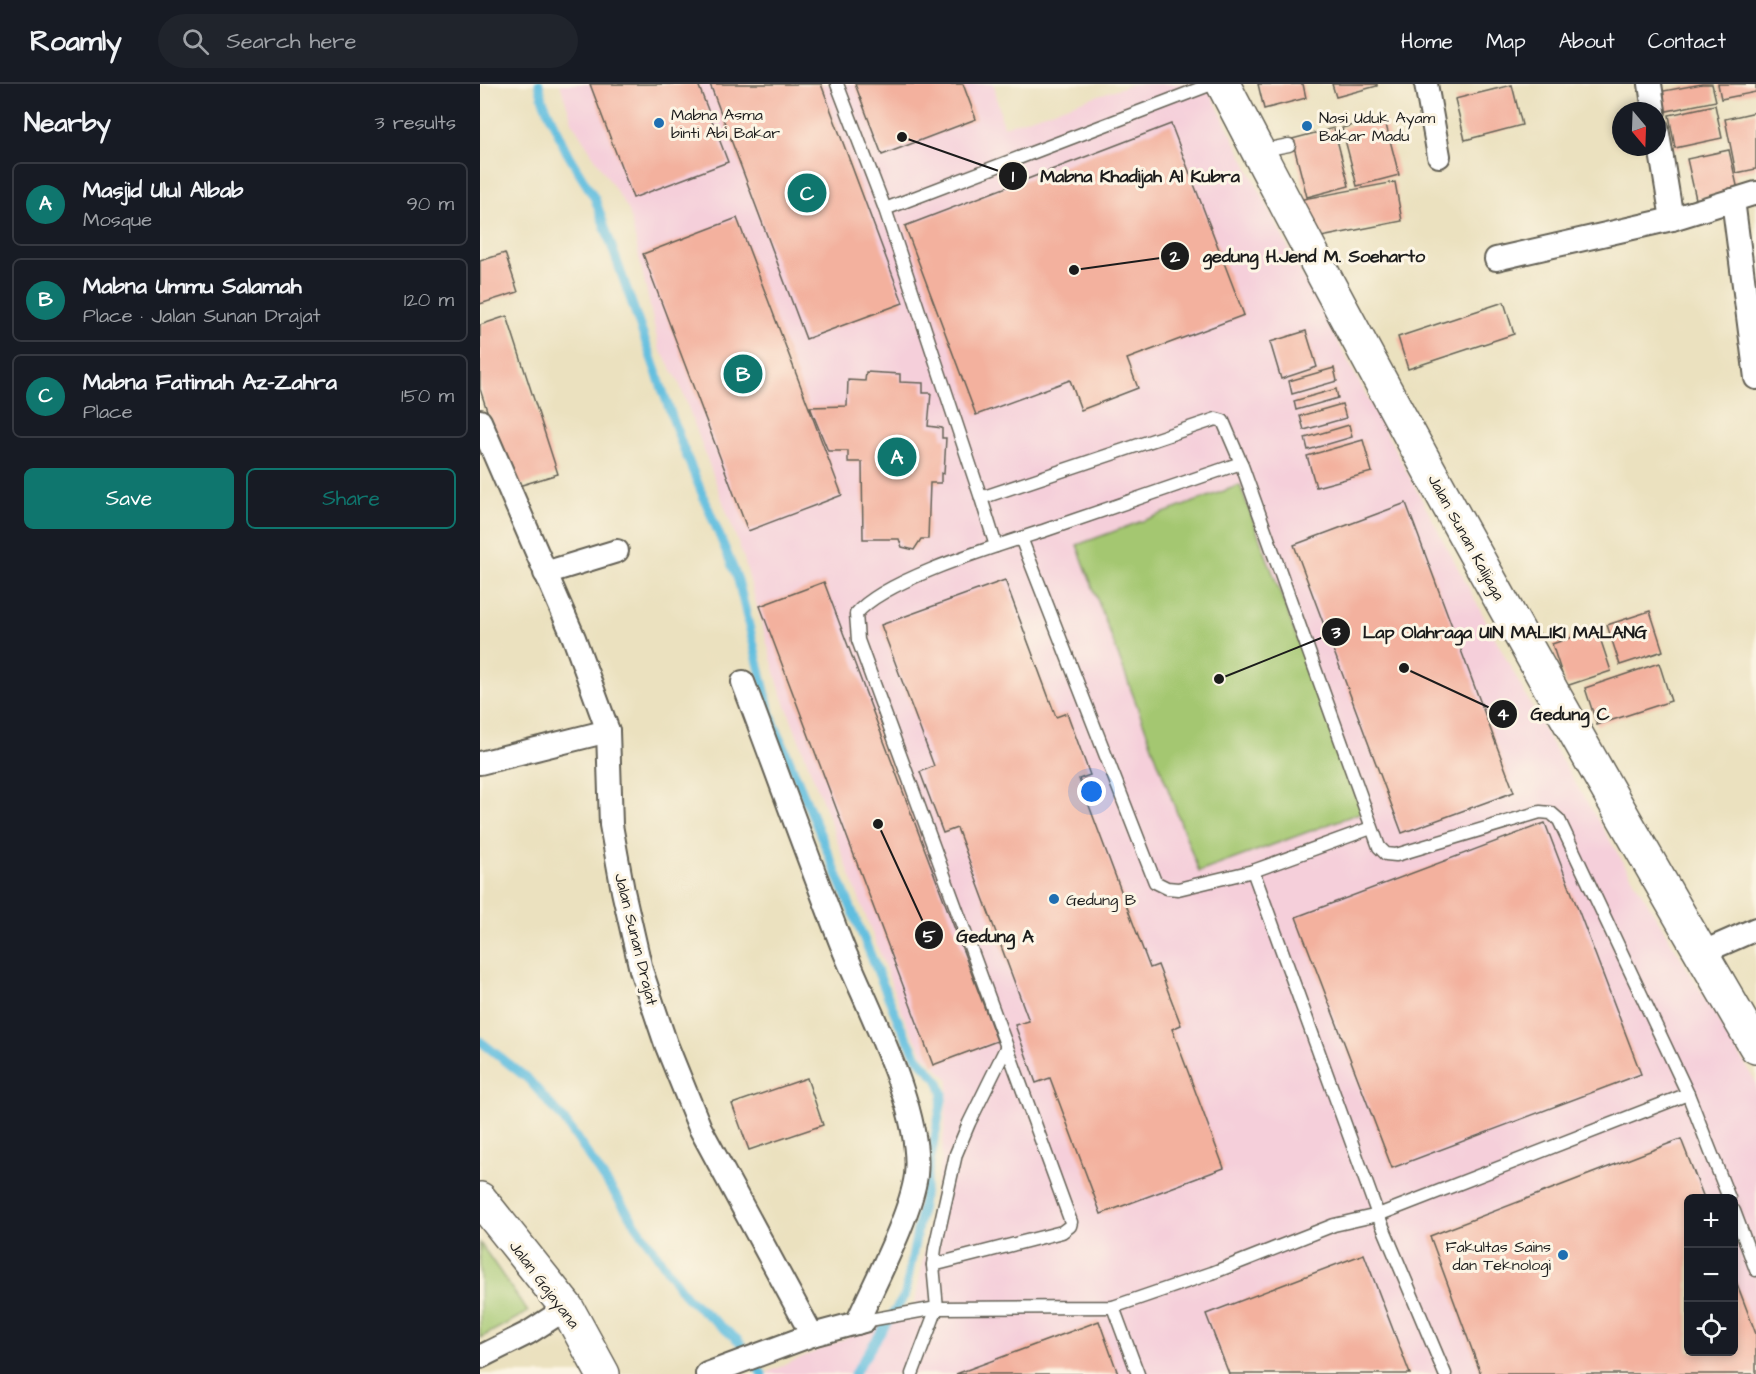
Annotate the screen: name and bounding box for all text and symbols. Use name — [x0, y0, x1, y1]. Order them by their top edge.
search box — [158, 14, 578, 68]
text: Roamly — [30, 22, 122, 61]
icon: search — [179, 25, 212, 58]
text: Search here — [227, 26, 356, 57]
text: Home — [1401, 27, 1453, 56]
text: Map — [1486, 27, 1526, 56]
text: About — [1559, 27, 1615, 56]
text: Contact — [1648, 27, 1726, 56]
north arrow — [1612, 102, 1666, 156]
place label: Mabna Asma binti Abi Bakar — [671, 104, 780, 144]
text: Nearby — [24, 105, 111, 141]
place label: Nasi Uduk Ayam Bakar Madu — [1319, 107, 1436, 147]
text: 3 results — [374, 109, 456, 137]
marker: Mabna Asma binti Abi Bakar — [652, 116, 666, 130]
marker: Nasi Uduk Ayam Bakar Madu — [1300, 119, 1314, 133]
callout: Mabna Khadijah Al Kubra — [998, 158, 1251, 194]
text: 1 — [1012, 164, 1015, 189]
text: Mabna Khadijah Al Kubra — [1040, 164, 1241, 189]
pin: C — [788, 170, 826, 216]
text: Masjid Ulul Albab — [83, 175, 243, 206]
text: A — [39, 190, 52, 218]
text: 90 m — [406, 190, 454, 218]
text: Mosque — [83, 206, 152, 234]
callout: gedung H.Jend M. Soeharto — [1160, 238, 1437, 274]
text: 2 — [1169, 244, 1181, 269]
text: gedung H.Jend M. Soeharto — [1203, 244, 1426, 270]
text: Mabna Ummu Salamah — [83, 271, 302, 302]
text: B — [38, 286, 53, 314]
text: 120 m — [404, 286, 454, 314]
text: Place · Jalan Sunan Drajat — [83, 302, 321, 330]
pin: B — [724, 352, 762, 396]
text: Mabna Fatimah Az-Zahra — [83, 367, 337, 398]
text: C — [38, 382, 53, 410]
text: 150 m — [401, 382, 454, 410]
text: Place — [83, 398, 133, 426]
pin: A — [878, 434, 916, 479]
button: Save — [24, 468, 234, 529]
button: Share — [246, 468, 456, 529]
street label: Jalan Sunan Kalijaga — [1422, 471, 1510, 605]
callout: Lap Olahraga UIN MALIKI MALANG — [1321, 614, 1659, 650]
text: 3 — [1330, 620, 1341, 645]
text: Lap Olahraga UIN MALIKI MALANG — [1363, 620, 1648, 646]
callout: Gedung C — [1488, 696, 1621, 732]
text: 4 — [1497, 702, 1510, 727]
text: Gedung C — [1531, 702, 1610, 728]
your location — [1077, 777, 1106, 806]
street label: Jalan Sunan Drajat — [609, 871, 663, 1008]
place label: Gedung B — [1066, 889, 1137, 912]
marker: Gedung B — [1047, 892, 1061, 906]
callout: Gedung A — [914, 917, 1046, 953]
text: 5 — [923, 924, 936, 949]
text: Gedung A — [956, 924, 1034, 950]
map controls — [1684, 1194, 1738, 1356]
button: + — [1684, 1194, 1738, 1248]
street label: Jalan Gajayana — [503, 1236, 585, 1334]
place label: Fakultas Sains dan Teknologi — [1445, 1236, 1552, 1277]
marker: Fakultas Sains dan Teknologi — [1556, 1248, 1570, 1262]
button: − — [1684, 1248, 1738, 1302]
button: locate — [1684, 1302, 1738, 1356]

